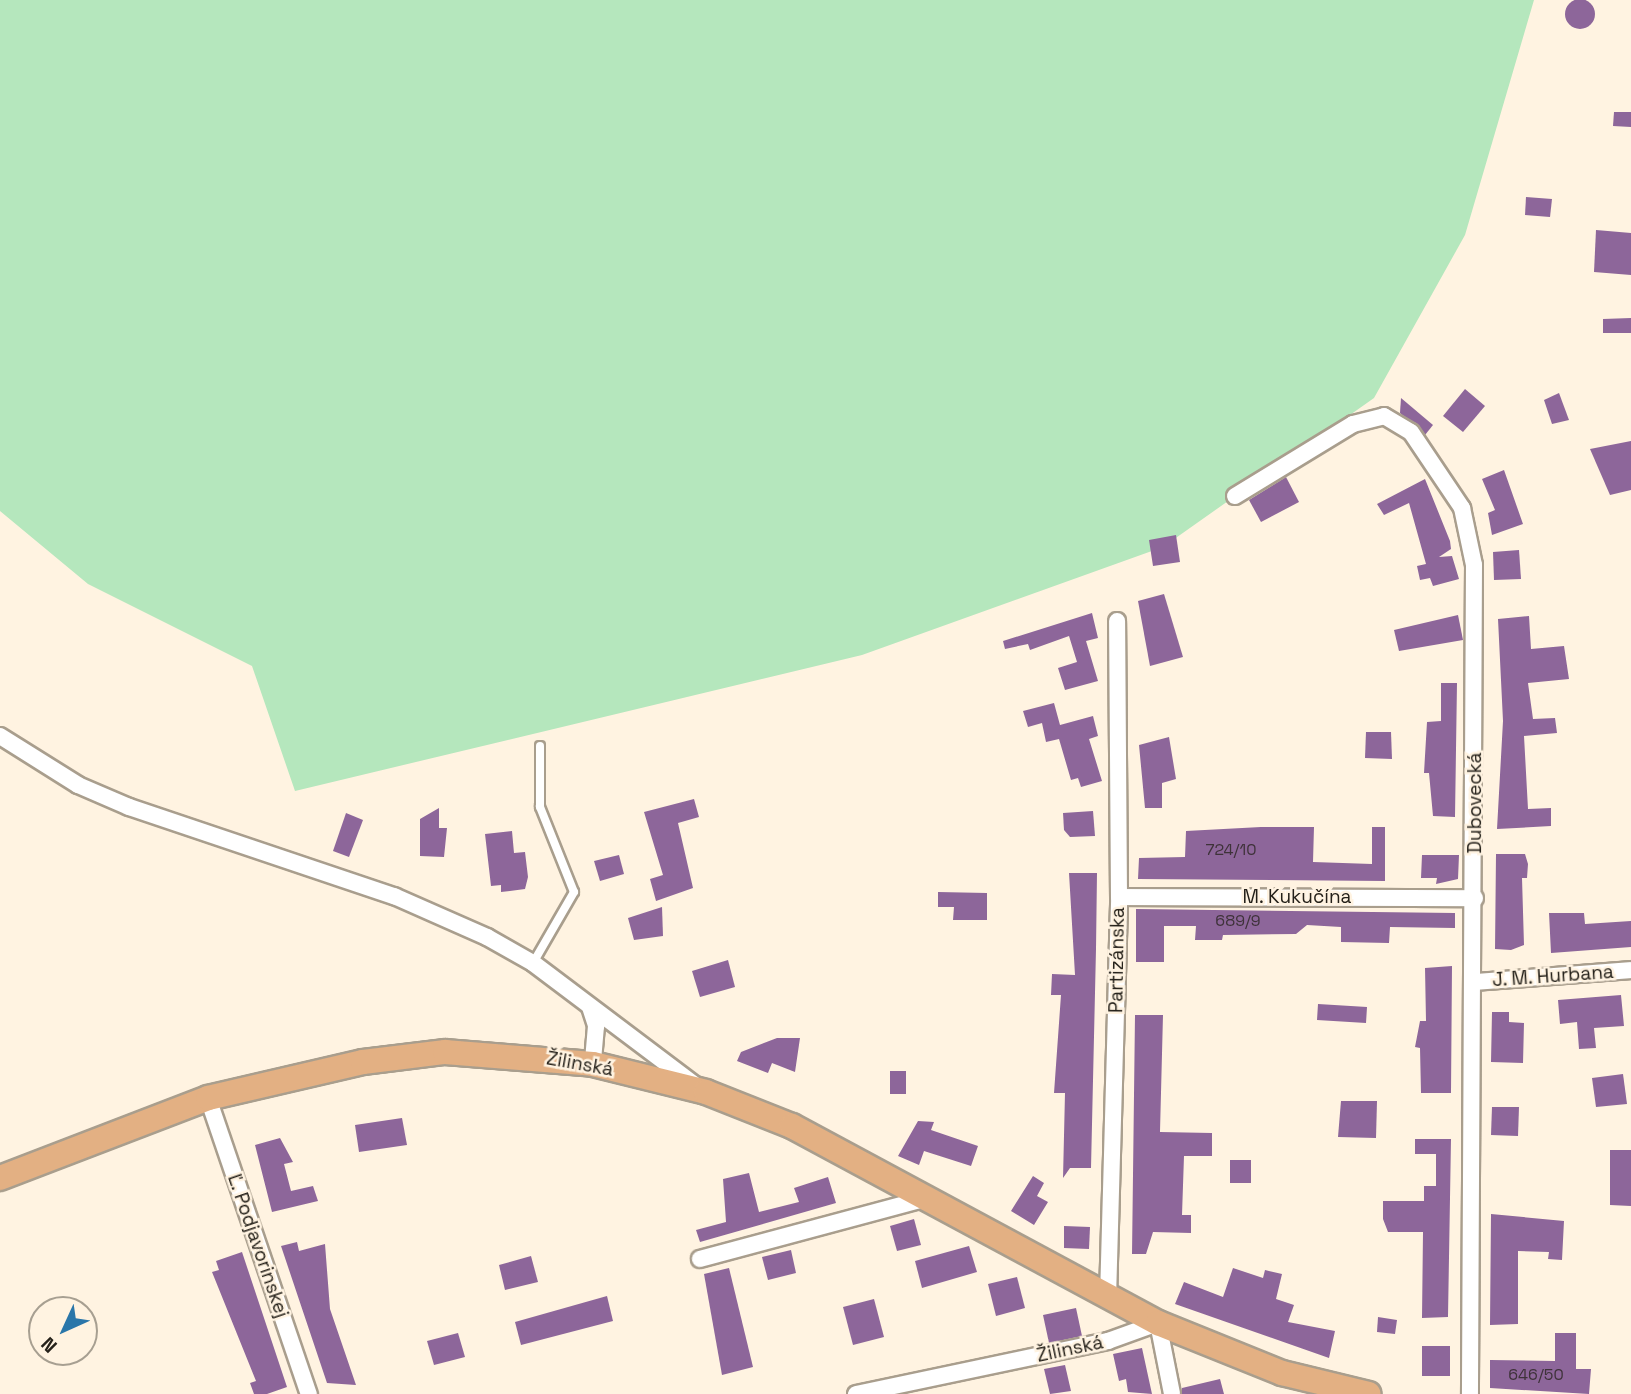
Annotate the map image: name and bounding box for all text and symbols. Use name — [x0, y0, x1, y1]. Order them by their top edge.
street label: Dubovecká — [1464, 752, 1486, 854]
house number: 724/10 — [1206, 840, 1256, 860]
street label: M. Kukučína — [1242, 886, 1352, 908]
street label: Partizánska — [1105, 907, 1129, 1013]
house number: 689/9 — [1215, 911, 1261, 931]
street label: J. M. Hurbana — [1491, 960, 1615, 992]
street label: Žilinská — [545, 1047, 615, 1081]
street label: Ľ. Podjavorinskej — [223, 1171, 293, 1321]
north arrow — [28, 1296, 98, 1366]
text: N — [36, 1331, 63, 1358]
street label: Žilinská — [1035, 1331, 1105, 1367]
house number: 646/50 — [1508, 1365, 1564, 1385]

